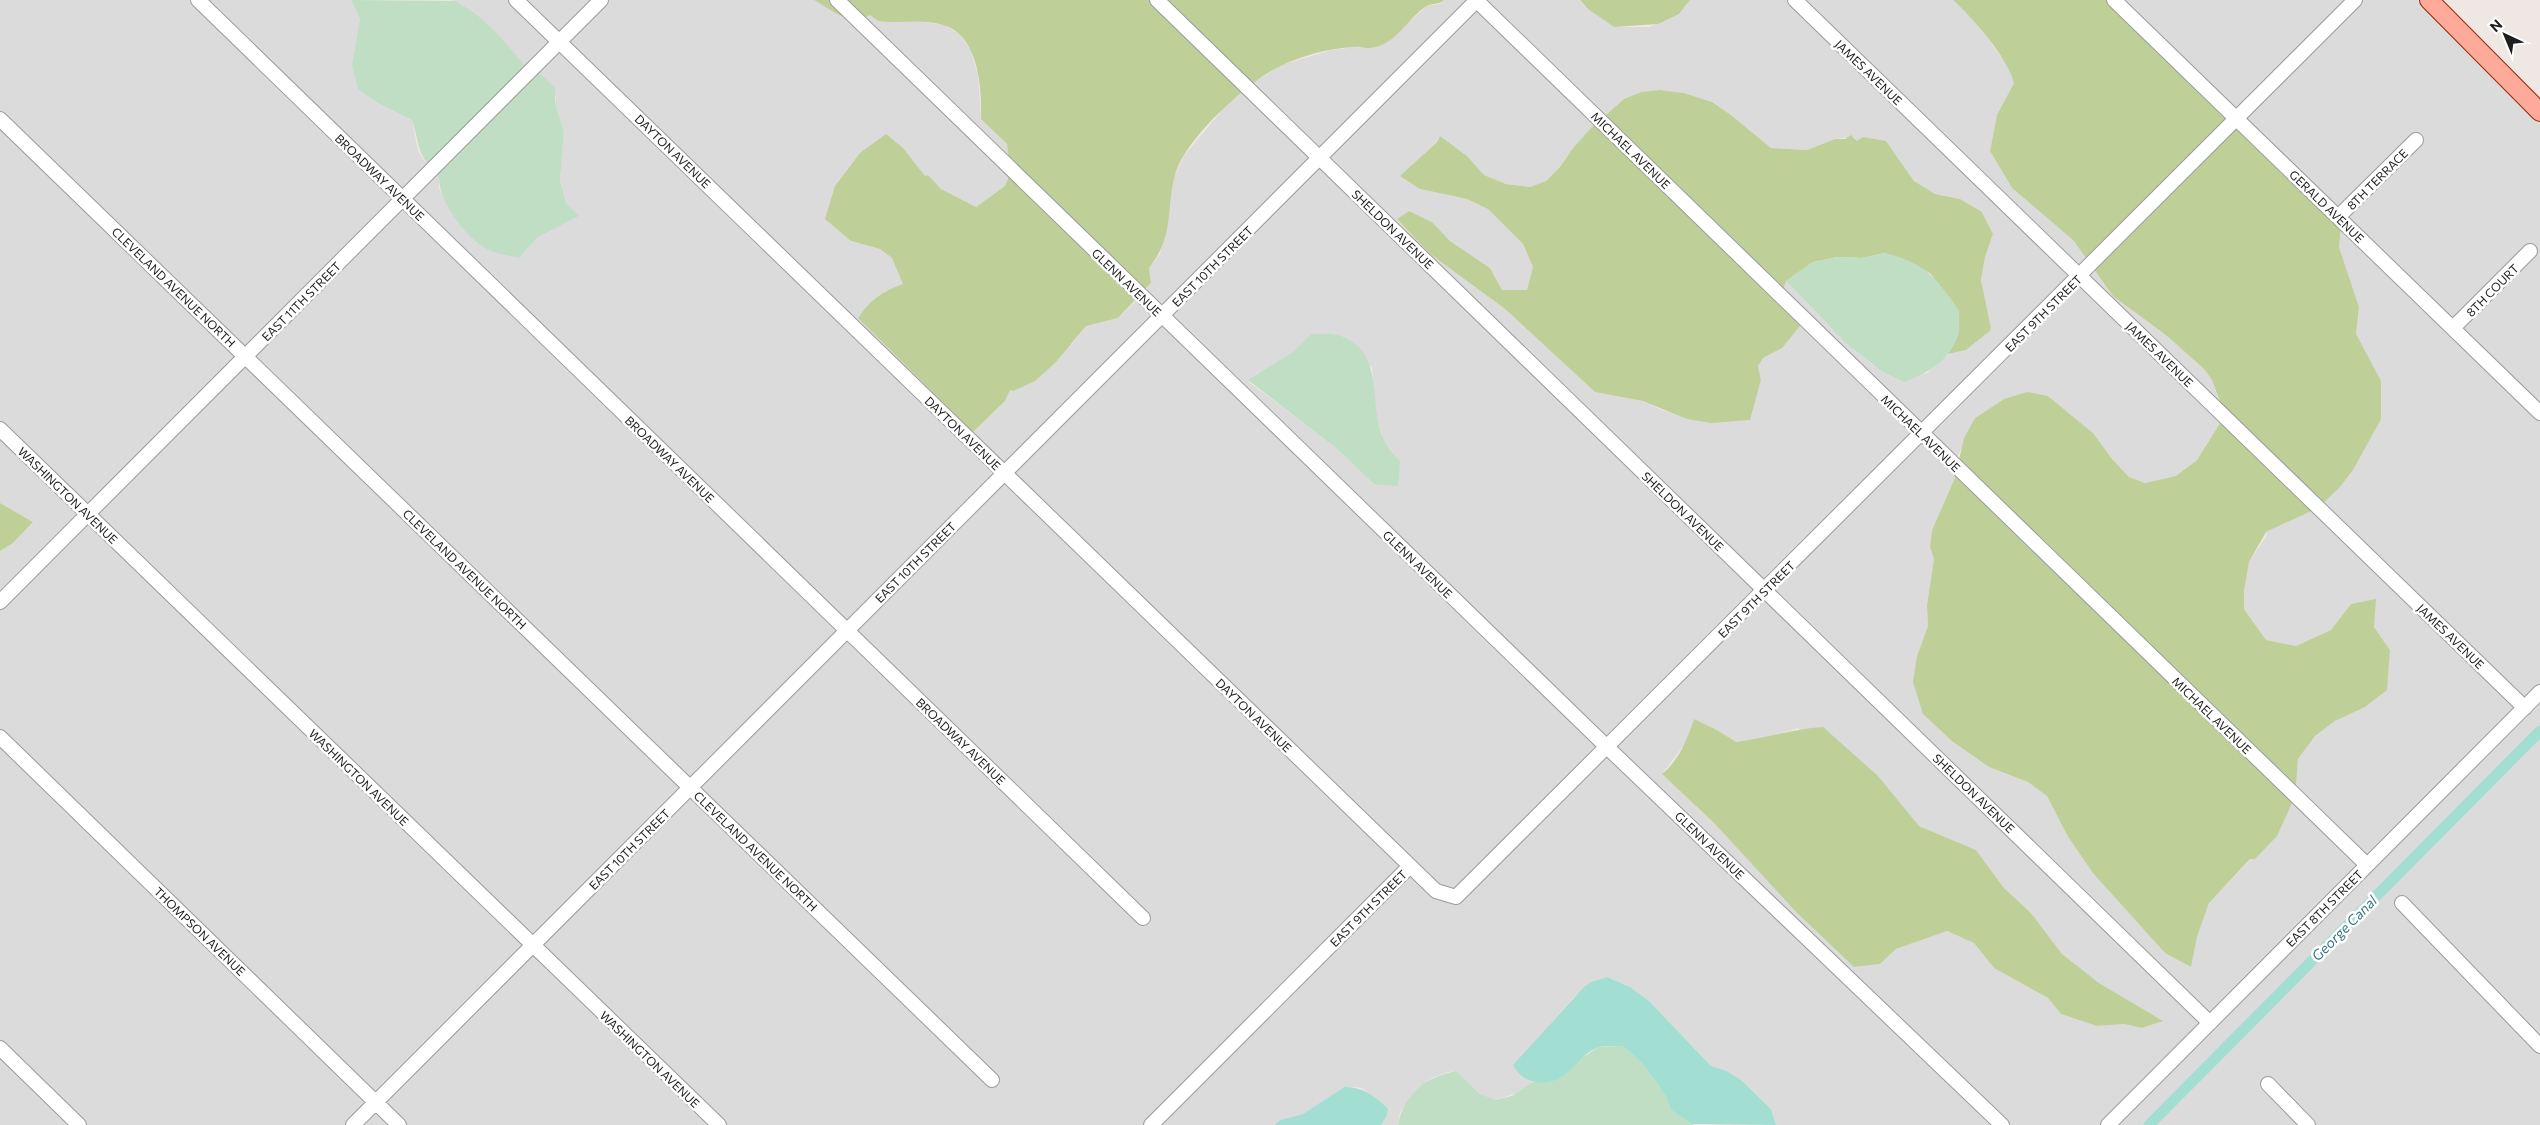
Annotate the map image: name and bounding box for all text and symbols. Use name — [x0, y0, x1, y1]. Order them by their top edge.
north arrow — [2480, 10, 2530, 60]
text: N — [2486, 16, 2505, 35]
street label: JAMES AVENUE — [1832, 37, 1905, 108]
street label: MICHAEL AVENUE — [1589, 109, 1673, 191]
street label: DAYTON AVENUE — [632, 111, 714, 191]
street label: BROADWAY AVENUE — [333, 131, 427, 223]
street label: 8TH TERRACE — [2344, 146, 2410, 212]
street label: GERALD AVENUE — [2287, 167, 2367, 245]
street label: SHELDON AVENUE — [1349, 187, 1437, 271]
street label: EAST 10TH STREET — [1169, 223, 1255, 309]
street label: CLEVELAND AVENUE NORTH — [109, 224, 239, 350]
street label: GLENN AVENUE — [1089, 245, 1165, 319]
street label: EAST 11TH STREET — [259, 258, 344, 343]
street label: 8TH COURT — [2463, 261, 2521, 319]
street label: EAST 9TH STREET — [2002, 272, 2084, 354]
street label: JAMES AVENUE — [2123, 319, 2196, 390]
street label: MICHAEL AVENUE — [1879, 392, 1963, 474]
street label: DAYTON AVENUE — [922, 393, 1004, 473]
street label: BROADWAY AVENUE — [623, 413, 717, 505]
street label: WASHINGTON AVENUE — [15, 444, 121, 546]
street label: SHELDON AVENUE — [1639, 469, 1727, 553]
street label: CLEVELAND AVENUE NORTH — [400, 506, 530, 632]
street label: EAST 10TH STREET — [872, 519, 958, 605]
street label: GLENN AVENUE — [1380, 527, 1456, 601]
street label: EAST 9TH STREET — [1715, 558, 1797, 640]
street label: JAMES AVENUE — [2414, 601, 2487, 672]
street label: MICHAEL AVENUE — [2170, 674, 2254, 756]
street label: DAYTON AVENUE — [1213, 675, 1295, 755]
street label: BROADWAY AVENUE — [914, 695, 1008, 787]
street label: WASHINGTON AVENUE — [306, 726, 412, 828]
street label: SHELDON AVENUE — [1930, 751, 2018, 835]
street label: CLEVELAND AVENUE NORTH — [691, 788, 821, 914]
street label: EAST 10TH STREET — [586, 806, 672, 892]
street label: GLENN AVENUE — [1672, 808, 1748, 882]
street label: EAST 9TH STREET — [1327, 867, 1409, 949]
street label: EAST 8TH STREET — [2283, 867, 2365, 949]
street label: THOMPSON AVENUE — [152, 884, 248, 978]
water label: George Canal — [2308, 892, 2380, 964]
street label: WASHINGTON AVENUE — [597, 1008, 703, 1110]

